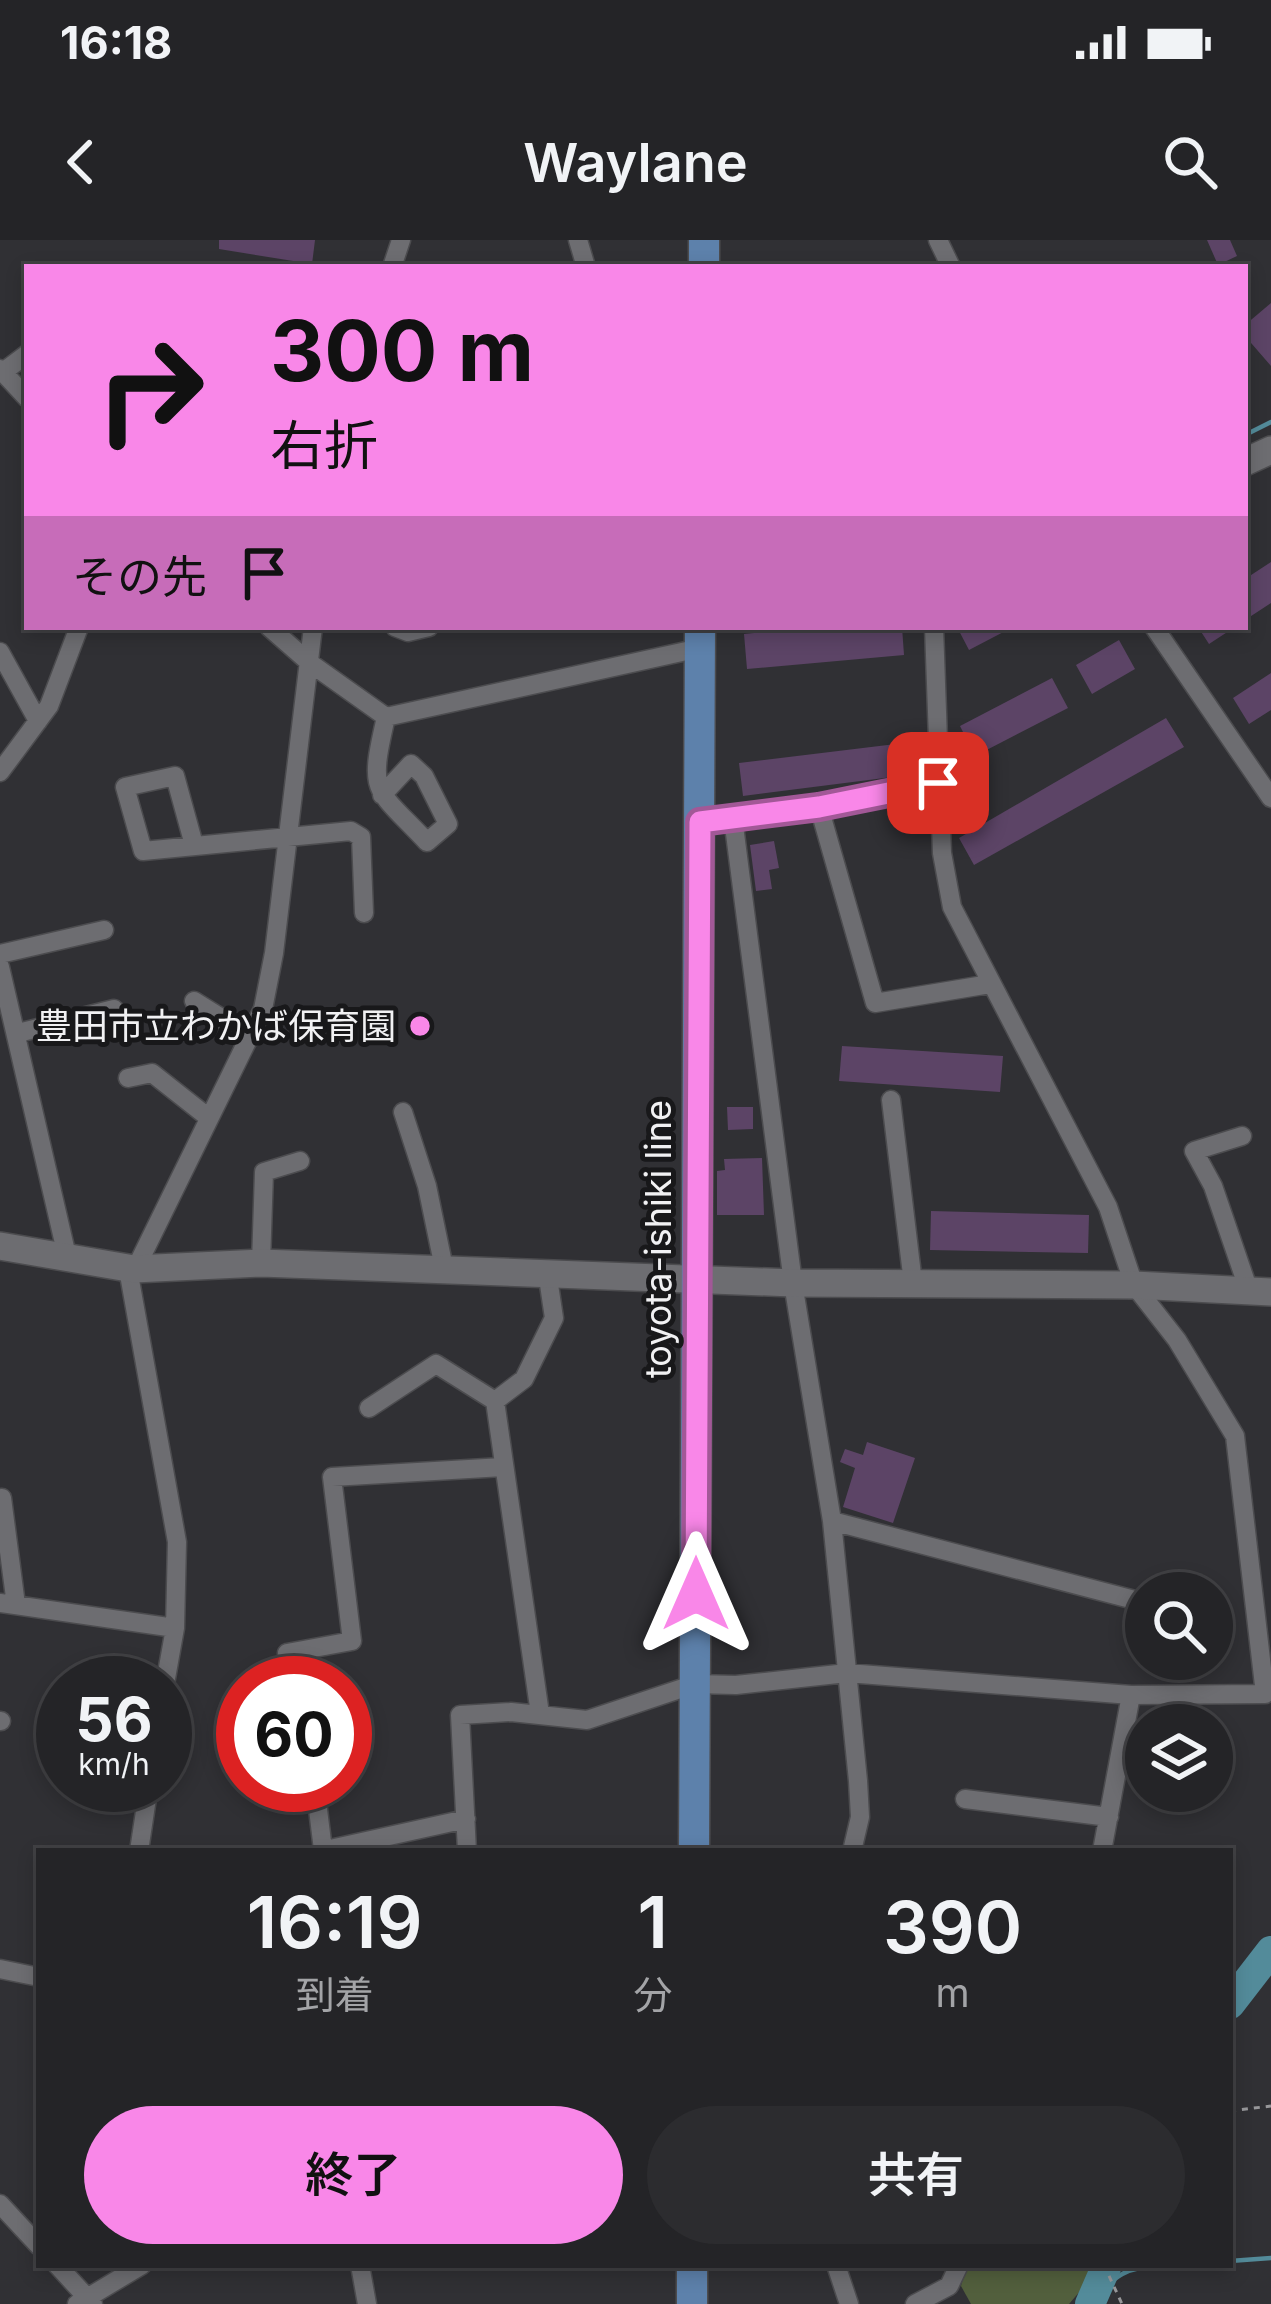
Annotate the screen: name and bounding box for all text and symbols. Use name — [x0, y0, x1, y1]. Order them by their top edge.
text: 16:18 — [60, 15, 172, 70]
icon: back — [48, 129, 114, 195]
icon: search — [1157, 129, 1223, 195]
text: Waylane — [523, 130, 748, 195]
text: 300 m — [270, 300, 534, 401]
icon: right — [72, 312, 228, 468]
text: 右折 — [270, 413, 378, 478]
icon: arrive — [231, 540, 297, 606]
text: その先 — [72, 549, 207, 604]
pin — [887, 732, 989, 834]
icon: arrive — [905, 750, 971, 816]
place label: 豊田市立わかば保育園 — [36, 1004, 396, 1048]
marker: 豊田市立わかば保育園 — [407, 1013, 433, 1039]
street label: toyota-ishiki line — [636, 1100, 680, 1378]
position arrow — [633, 1531, 759, 1657]
map controls — [1125, 1572, 1233, 1812]
button: search — [1125, 1572, 1233, 1680]
speed limit sign: 60 — [216, 1656, 372, 1812]
text: 56 — [75, 1683, 153, 1755]
button: layers — [1125, 1704, 1233, 1812]
text: km/h — [78, 1746, 150, 1782]
text: 16:19 — [247, 1878, 423, 1965]
text: 1 — [638, 1878, 668, 1965]
text: 390 — [883, 1883, 1022, 1970]
text: m — [936, 1969, 970, 2016]
text: 到着 — [296, 1971, 374, 2018]
text: 分 — [633, 1971, 672, 2018]
button: 終了 — [84, 2106, 623, 2244]
button: 共有 — [647, 2106, 1185, 2244]

